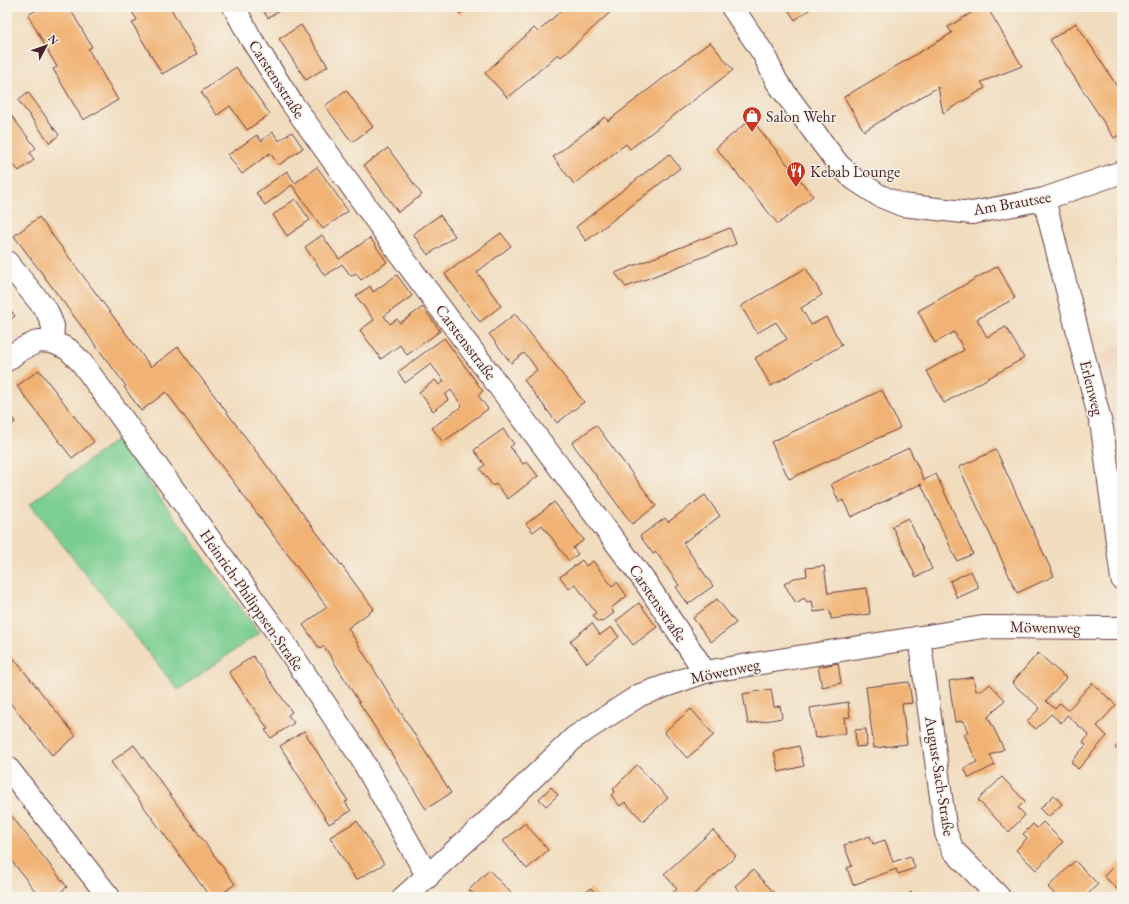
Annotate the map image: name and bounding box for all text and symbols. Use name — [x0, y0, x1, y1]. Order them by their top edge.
north arrow — [26, 26, 66, 66]
text: N — [45, 31, 62, 47]
street label: Carstensstraße — [244, 36, 310, 122]
shop icon: Salon Wehr — [741, 105, 763, 133]
place label: Salon Wehr — [766, 106, 837, 127]
restaurant icon: Kebab Lounge — [785, 160, 807, 188]
place label: Kebab Lounge — [810, 161, 900, 182]
street label: Am Brautsee — [970, 186, 1053, 220]
street label: Carstensstraße — [431, 300, 501, 384]
street label: Erlenweg — [1075, 358, 1109, 419]
street label: Heinrich-Philippsen-Straße — [195, 525, 309, 675]
street label: Carstensstraße — [624, 560, 692, 646]
street label: Möwenweg — [1010, 616, 1081, 638]
street label: Möwenweg — [688, 653, 763, 689]
street label: August-Sach-Straße — [920, 714, 960, 837]

